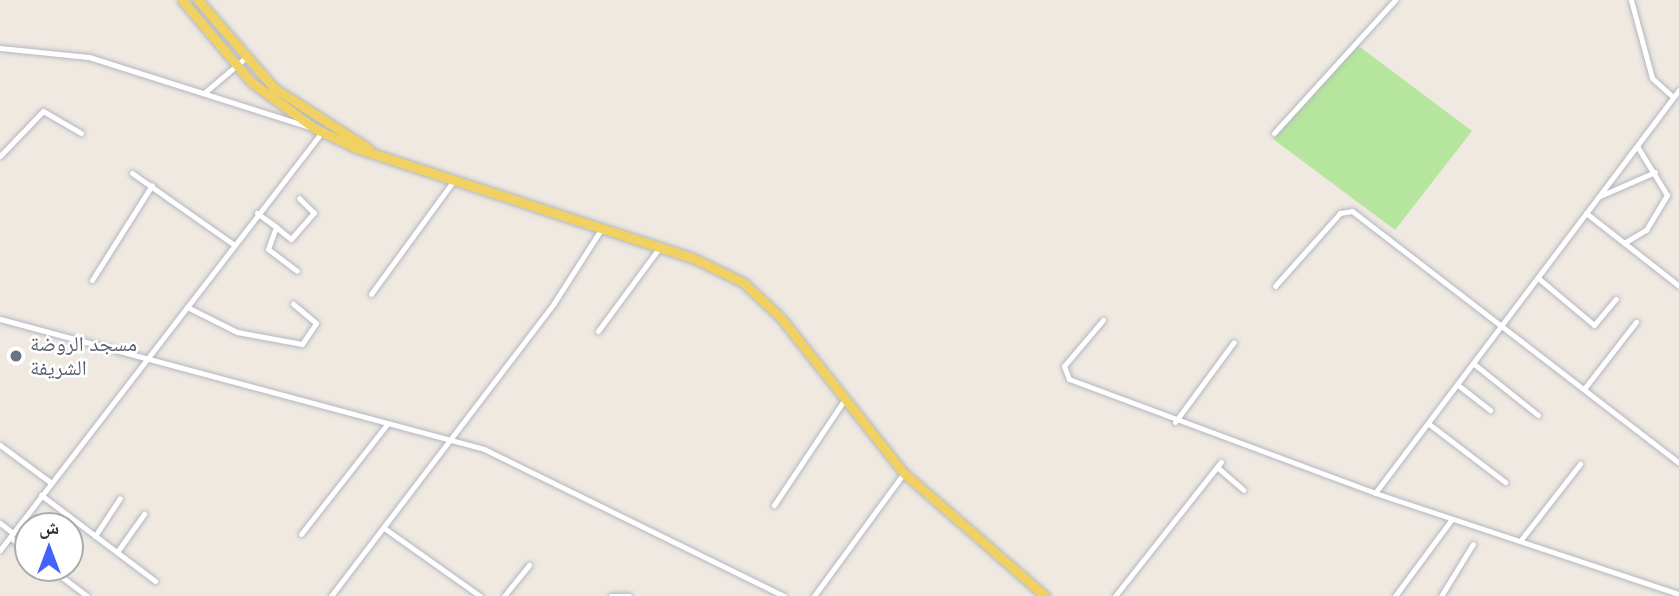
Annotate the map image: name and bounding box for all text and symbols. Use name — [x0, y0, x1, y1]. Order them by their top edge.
place label: مسجد الروضة الشريفة — [30, 331, 137, 381]
marker: مسجد الروضة الشريفة — [8, 348, 24, 364]
north arrow — [14, 512, 84, 582]
text: ش — [39, 517, 59, 538]

